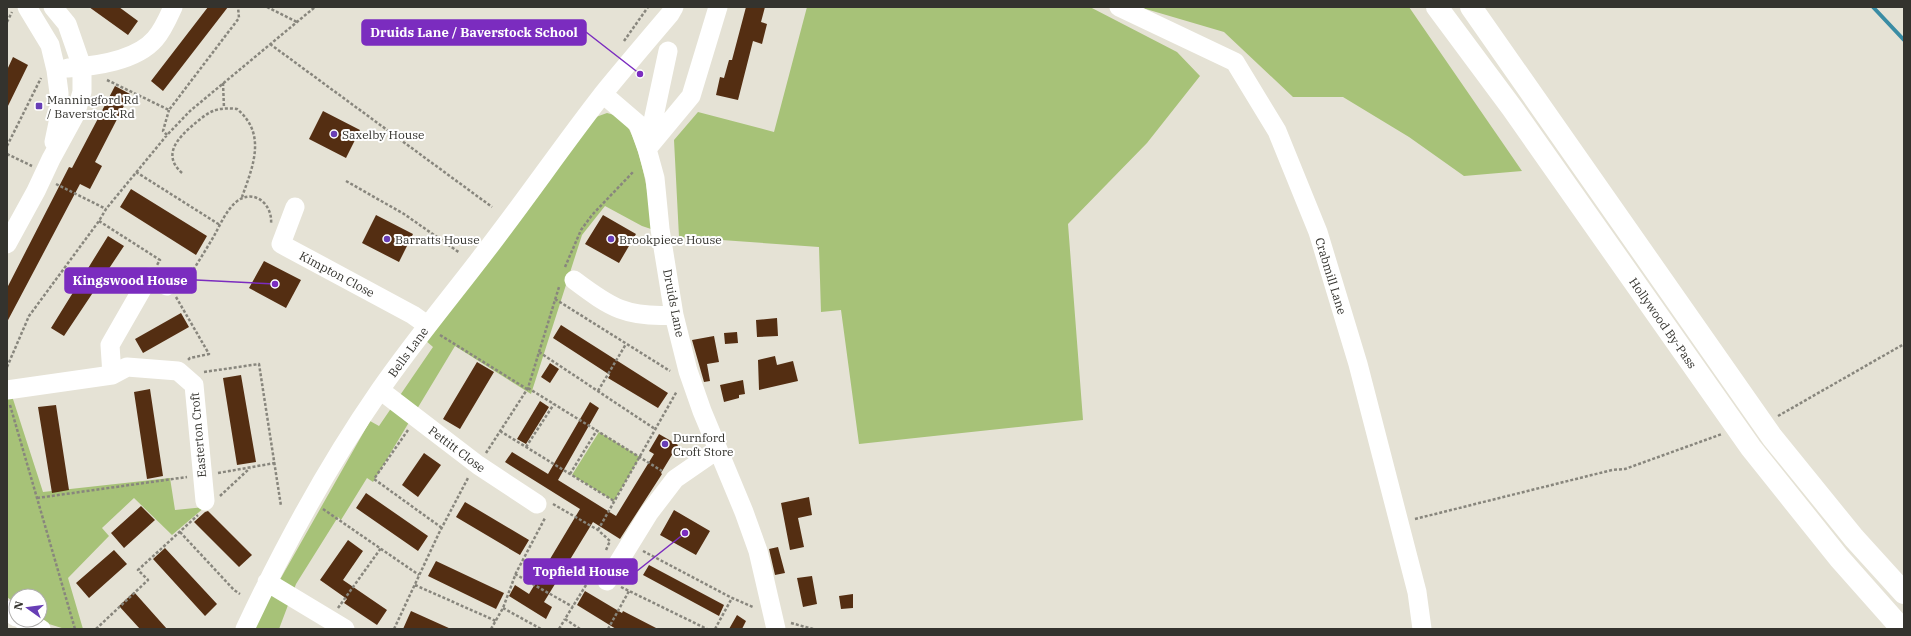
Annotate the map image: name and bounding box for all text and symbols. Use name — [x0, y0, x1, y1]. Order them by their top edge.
callout: Druids Lane / Baverstock School — [362, 20, 586, 45]
text: Druids Lane / Baverstock School — [370, 24, 578, 41]
place label: Manningford Rd / Baverstock Rd — [47, 92, 139, 121]
marker: Manningford Rd / Baverstock Rd — [34, 101, 44, 111]
place label: Saxelby House — [342, 127, 424, 142]
marker: Saxelby House — [329, 129, 339, 139]
place label: Barratts House — [395, 232, 480, 247]
place label: Brookpiece House — [619, 232, 722, 247]
marker: Barratts House — [382, 234, 392, 244]
marker: Brookpiece House — [606, 234, 616, 244]
street label: Crabmill Lane — [1312, 236, 1350, 316]
street label: Kimpton Close — [297, 248, 377, 300]
callout: Kingswood House — [65, 268, 196, 293]
street label: Druids Lane — [660, 268, 688, 338]
text: Kingswood House — [72, 272, 188, 289]
street label: Hollywood By-Pass — [1626, 275, 1700, 372]
street label: Bells Lane — [385, 324, 431, 380]
street label: Easterton Croft — [187, 392, 209, 478]
street label: Pettitt Close — [426, 423, 488, 475]
place label: Durnford Croft Store — [673, 430, 734, 459]
marker: Durnford Croft Store — [660, 439, 670, 449]
callout: Topfield House — [524, 559, 637, 584]
text: Topfield House — [533, 563, 629, 580]
north arrow — [8, 588, 48, 628]
text: N — [10, 599, 26, 611]

